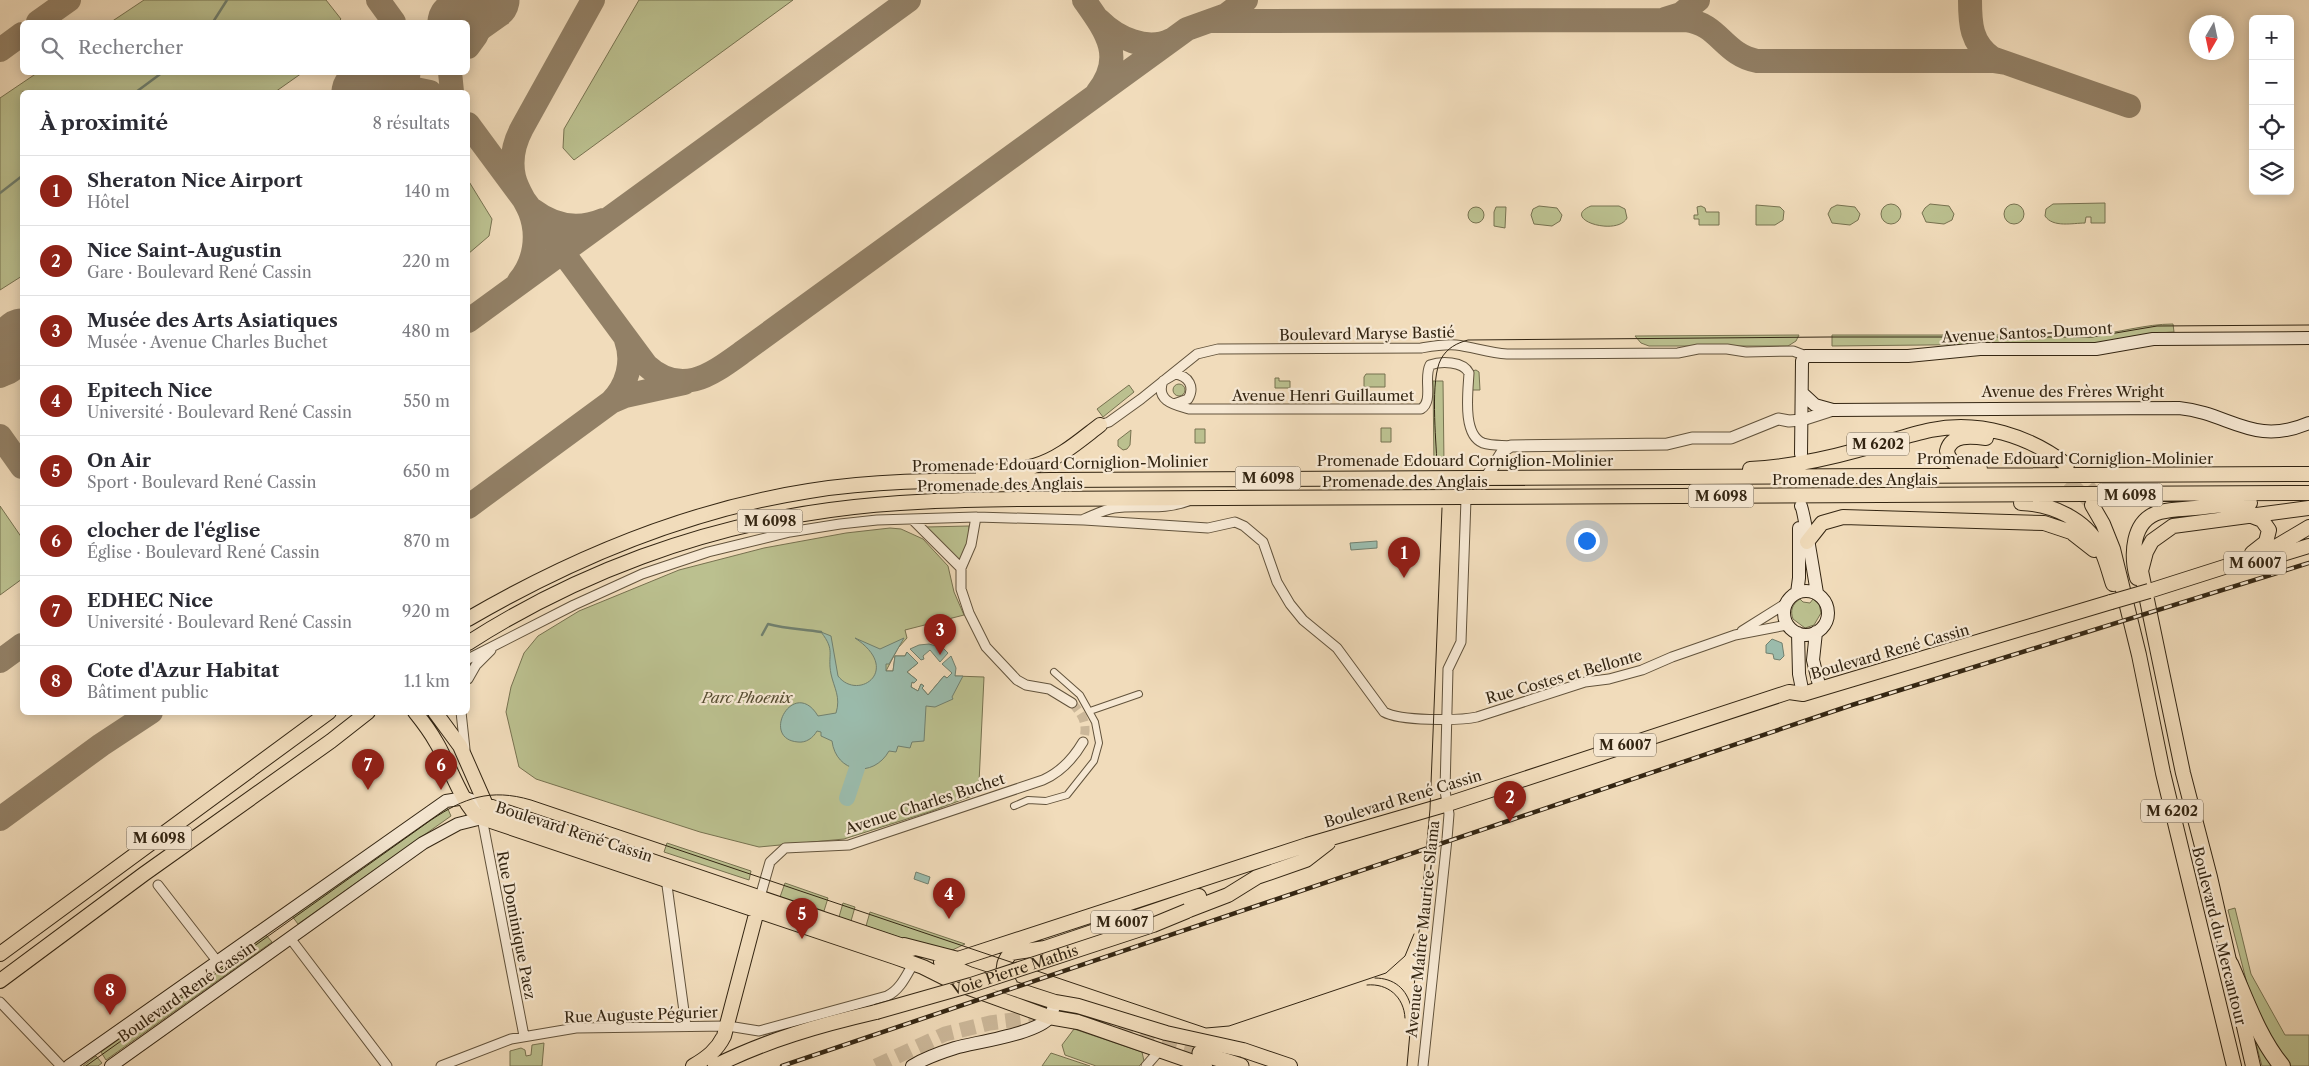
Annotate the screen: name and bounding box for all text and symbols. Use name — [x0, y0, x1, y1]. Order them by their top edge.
north arrow — [2189, 15, 2234, 60]
map controls — [2249, 15, 2294, 195]
button: + — [2249, 15, 2294, 60]
search box — [20, 20, 470, 75]
icon: search — [38, 34, 66, 62]
text: Rechercher — [78, 36, 183, 59]
button: − — [2249, 60, 2294, 105]
button: locate — [2249, 105, 2294, 150]
text: À proximité — [40, 110, 168, 135]
text: 8 résultats — [372, 113, 450, 133]
button: layers — [2249, 150, 2294, 195]
text: Sheraton Nice Airport — [87, 169, 303, 192]
text: 1 — [52, 181, 60, 201]
text: 140 m — [405, 181, 450, 201]
text: Hôtel — [87, 192, 130, 212]
text: Nice Saint-Augustin — [87, 239, 282, 262]
text: 2 — [51, 251, 61, 271]
text: 220 m — [402, 251, 450, 271]
text: Gare · Boulevard René Cassin — [87, 262, 312, 282]
text: Musée des Arts Asiatiques — [87, 309, 338, 332]
street label: Avenue Santos-Dumont — [1940, 319, 2113, 347]
text: 3 — [51, 321, 61, 341]
text: 480 m — [402, 321, 450, 341]
street label: Boulevard Maryse Bastié — [1279, 322, 1455, 345]
text: Musée · Avenue Charles Buchet — [87, 332, 328, 352]
text: Epitech Nice — [87, 379, 212, 402]
street label: Avenue des Frères Wright — [1981, 382, 2165, 401]
street label: Avenue Henri Guillaumet — [1231, 386, 1415, 405]
text: 4 — [51, 391, 61, 411]
text: 550 m — [403, 391, 450, 411]
text: Université · Boulevard René Cassin — [87, 402, 352, 422]
road number: M 6202 — [1847, 432, 1909, 456]
text: On Air — [87, 449, 151, 472]
street label: Promenade Edouard Corniglion-Molinier — [1917, 449, 2214, 468]
street label: Promenade Edouard Corniglion-Molinier — [912, 451, 1209, 476]
street label: Promenade Edouard Corniglion-Molinier — [1317, 451, 1614, 470]
text: 5 — [52, 461, 60, 481]
text: 650 m — [403, 461, 450, 481]
road number: M 6098 — [1236, 466, 1300, 489]
street label: Promenade des Anglais — [1772, 470, 1938, 489]
text: Sport · Boulevard René Cassin — [87, 472, 316, 492]
street label: Promenade des Anglais — [1322, 472, 1488, 491]
street label: Promenade des Anglais — [917, 474, 1083, 495]
road number: M 6098 — [1688, 484, 1754, 508]
road number: M 6098 — [2098, 484, 2162, 506]
road number: M 6098 — [738, 510, 802, 532]
text: clocher de l'église — [87, 519, 260, 542]
your location — [1574, 528, 1600, 554]
text: 6 — [51, 531, 61, 551]
text: 870 m — [403, 531, 450, 551]
pin: 1 — [1388, 537, 1420, 578]
text: Église · Boulevard René Cassin — [87, 542, 320, 562]
road number: M 6007 — [2224, 552, 2286, 574]
text: EDHEC Nice — [87, 589, 213, 612]
text: 7 — [52, 601, 60, 621]
text: 920 m — [402, 601, 450, 621]
text: Université · Boulevard René Cassin — [87, 612, 352, 632]
pin: 3 — [924, 614, 956, 655]
street label: Boulevard René Cassin — [1808, 620, 1972, 683]
street label: Rue Costes et Bellonte — [1483, 645, 1644, 708]
text: Cote d'Azur Habitat — [87, 659, 279, 682]
text: 8 — [51, 671, 61, 691]
text: 1.1 km — [404, 671, 450, 691]
text: Bâtiment public — [87, 682, 208, 702]
park label: Parc Phoenix — [701, 688, 794, 707]
road number: M 6007 — [1594, 734, 1656, 756]
pin: 7 — [352, 749, 384, 790]
pin: 6 — [425, 749, 457, 790]
street label: Boulevard René Cassin — [1322, 765, 1485, 832]
street label: Avenue Charles Buchet — [842, 769, 1008, 839]
pin: 2 — [1494, 781, 1526, 822]
street label: Boulevard René Cassin — [493, 797, 656, 866]
road number: M 6202 — [2141, 799, 2203, 822]
street label: Avenue Maître Maurice-Slama — [1402, 819, 1443, 1039]
road number: M 6098 — [126, 826, 192, 850]
street label: Boulevard du Mercantour — [2188, 845, 2251, 1028]
street label: Rue Dominique Paez — [493, 849, 540, 1001]
pin: 4 — [933, 878, 965, 919]
pin: 5 — [786, 898, 818, 939]
road number: M 6007 — [1091, 910, 1153, 934]
street label: Boulevard René Cassin — [114, 936, 260, 1046]
street label: Voie Pierre Mathis — [948, 940, 1081, 999]
pin: 8 — [94, 974, 126, 1015]
street label: Rue Auguste Pégurier — [564, 1002, 719, 1027]

